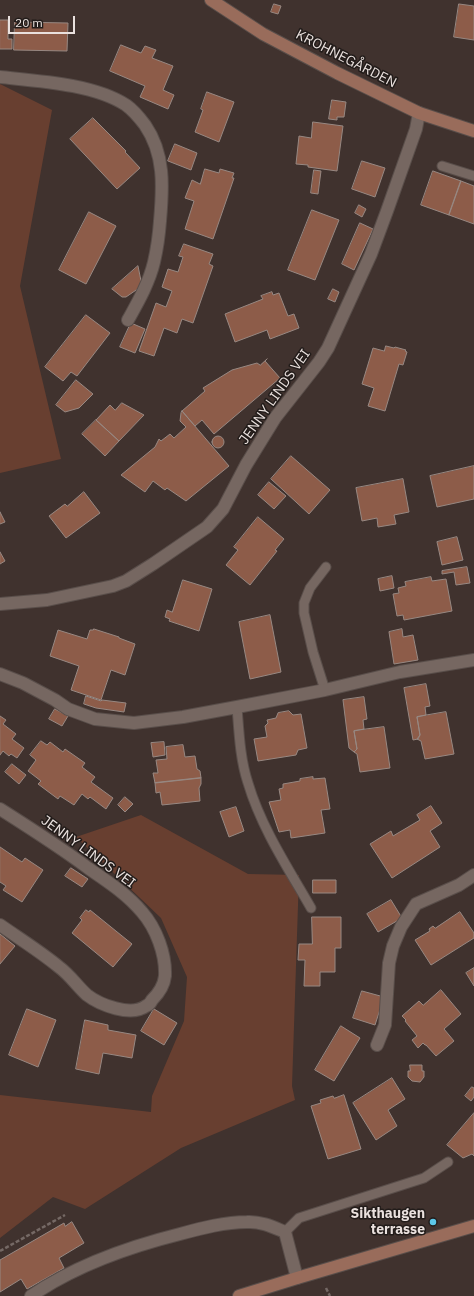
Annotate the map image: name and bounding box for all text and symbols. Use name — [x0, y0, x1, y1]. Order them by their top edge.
scale bar — [10, 8, 77, 34]
text: 20 m — [15, 15, 43, 30]
street label: KROHNEGÅRDEN — [293, 26, 399, 92]
street label: JENNY LINDS VEI — [236, 346, 314, 448]
street label: JENNY LINDS VEI — [38, 812, 138, 892]
place label: Sikthaugen terrasse — [350, 1206, 425, 1238]
marker: Sikthaugen terrasse — [428, 1217, 438, 1227]

